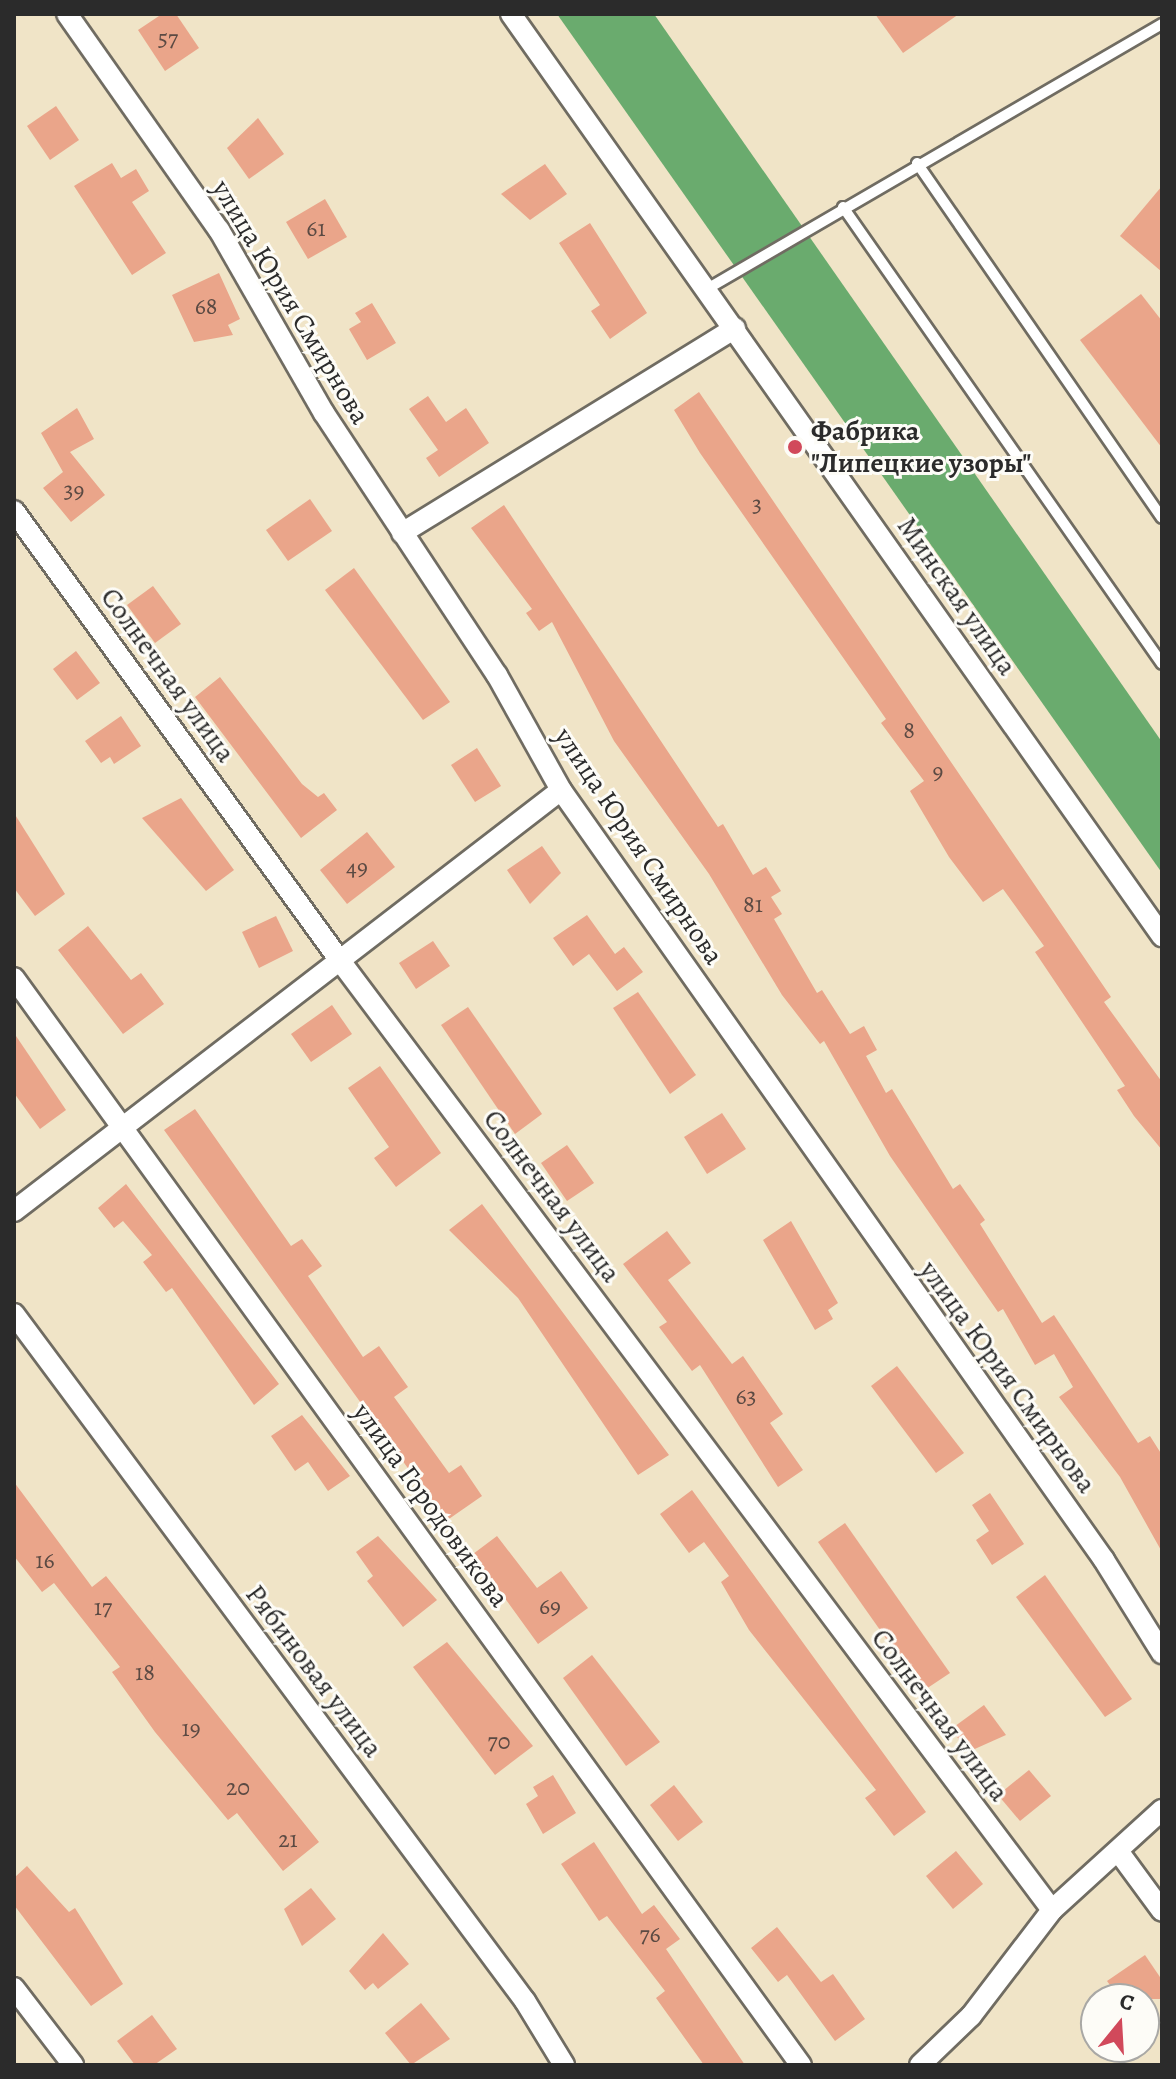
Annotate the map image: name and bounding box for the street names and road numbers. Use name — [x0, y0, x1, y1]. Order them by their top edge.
street label: улица Юрия Смирнова — [205, 174, 377, 430]
street label: Минская улица — [890, 510, 1024, 682]
street label: Солнечная улица — [93, 581, 243, 769]
street label: улица Юрия Смирнова — [547, 721, 731, 971]
street label: Солнечная улица — [476, 1103, 628, 1289]
street label: улица Юрия Смирнова — [912, 1254, 1104, 1500]
street label: улица Городовикова — [346, 1396, 516, 1614]
street label: Рябиновая улица — [238, 1578, 390, 1764]
street label: Солнечная улица — [864, 1622, 1016, 1808]

